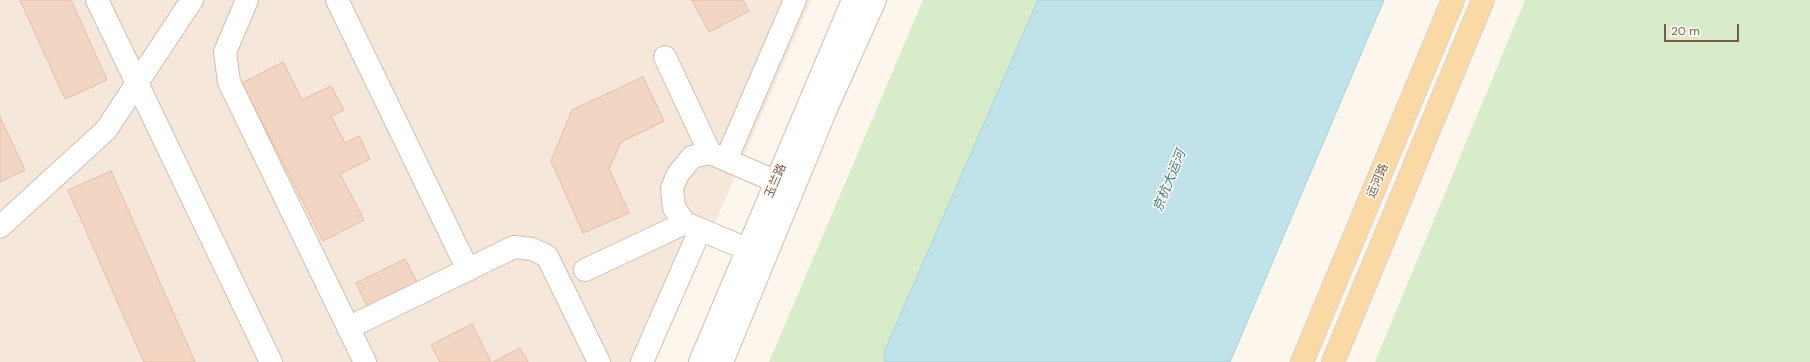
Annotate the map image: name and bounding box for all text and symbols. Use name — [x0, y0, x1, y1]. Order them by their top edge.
scale bar — [1666, 16, 1741, 42]
text: 20 m — [1671, 23, 1700, 39]
water label: 京杭大运河 — [1151, 148, 1189, 214]
street label: 玉兰路 — [762, 162, 790, 200]
street label: 运河路 — [1364, 162, 1392, 200]

